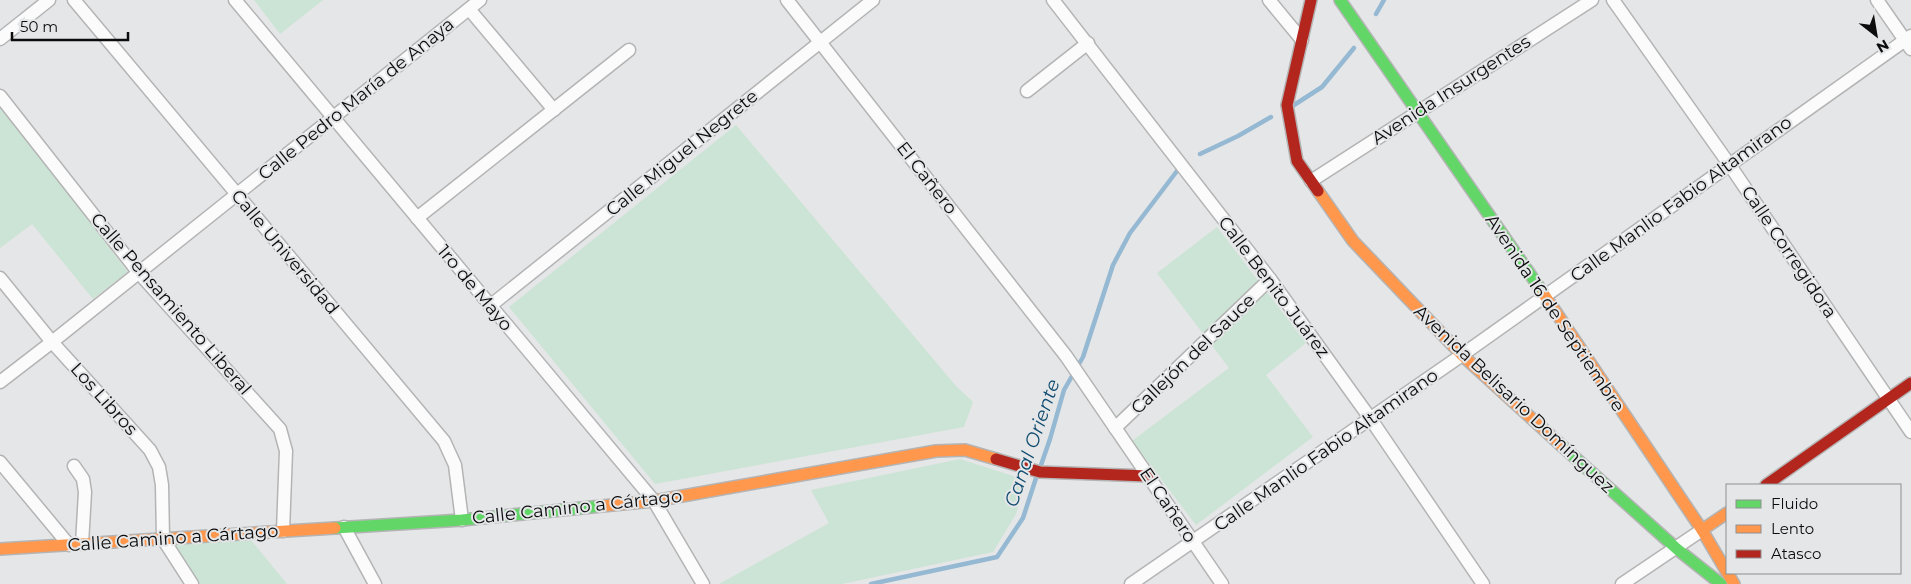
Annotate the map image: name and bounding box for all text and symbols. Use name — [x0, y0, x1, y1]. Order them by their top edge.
scale bar — [12, 10, 129, 42]
north arrow — [1851, 10, 1901, 60]
street label: Calle Pedro María de Anaya — [254, 13, 458, 185]
text: 50 m — [20, 17, 58, 36]
street label: Avenida Insurgentes — [1368, 30, 1535, 150]
text: N — [1873, 36, 1892, 57]
street label: Calle Miguel Negrete — [602, 85, 762, 221]
street label: Calle Manlio Fabio Altamirano — [1566, 111, 1796, 287]
street label: El Cañero — [892, 137, 962, 219]
street label: Calle Corregidora — [1737, 182, 1841, 322]
street label: Calle Universidad — [226, 185, 344, 319]
street label: Calle Pensamiento Liberal — [86, 208, 256, 400]
street label: Avenida 16 de Septiembre — [1481, 210, 1630, 416]
street label: Calle Benito Juárez — [1214, 212, 1334, 362]
street label: 1ro de Mayo — [433, 241, 517, 335]
street label: Callejón del Sauce — [1126, 289, 1260, 419]
street label: Avenida Belisario Domínguez — [1409, 300, 1619, 498]
street label: Los Libros — [66, 358, 142, 440]
street label: Calle Manlio Fabio Altamirano — [1210, 364, 1442, 536]
water label: Canal Oriente — [999, 376, 1065, 510]
street label: El Cañero — [1135, 463, 1201, 547]
legend — [1726, 484, 1901, 574]
street label: Calle Camino a Cártago — [471, 485, 683, 529]
text: Fluido — [1771, 494, 1818, 513]
text: Lento — [1771, 519, 1814, 538]
street label: Calle Camino a Cártago — [67, 520, 279, 556]
text: Atasco — [1771, 544, 1821, 563]

